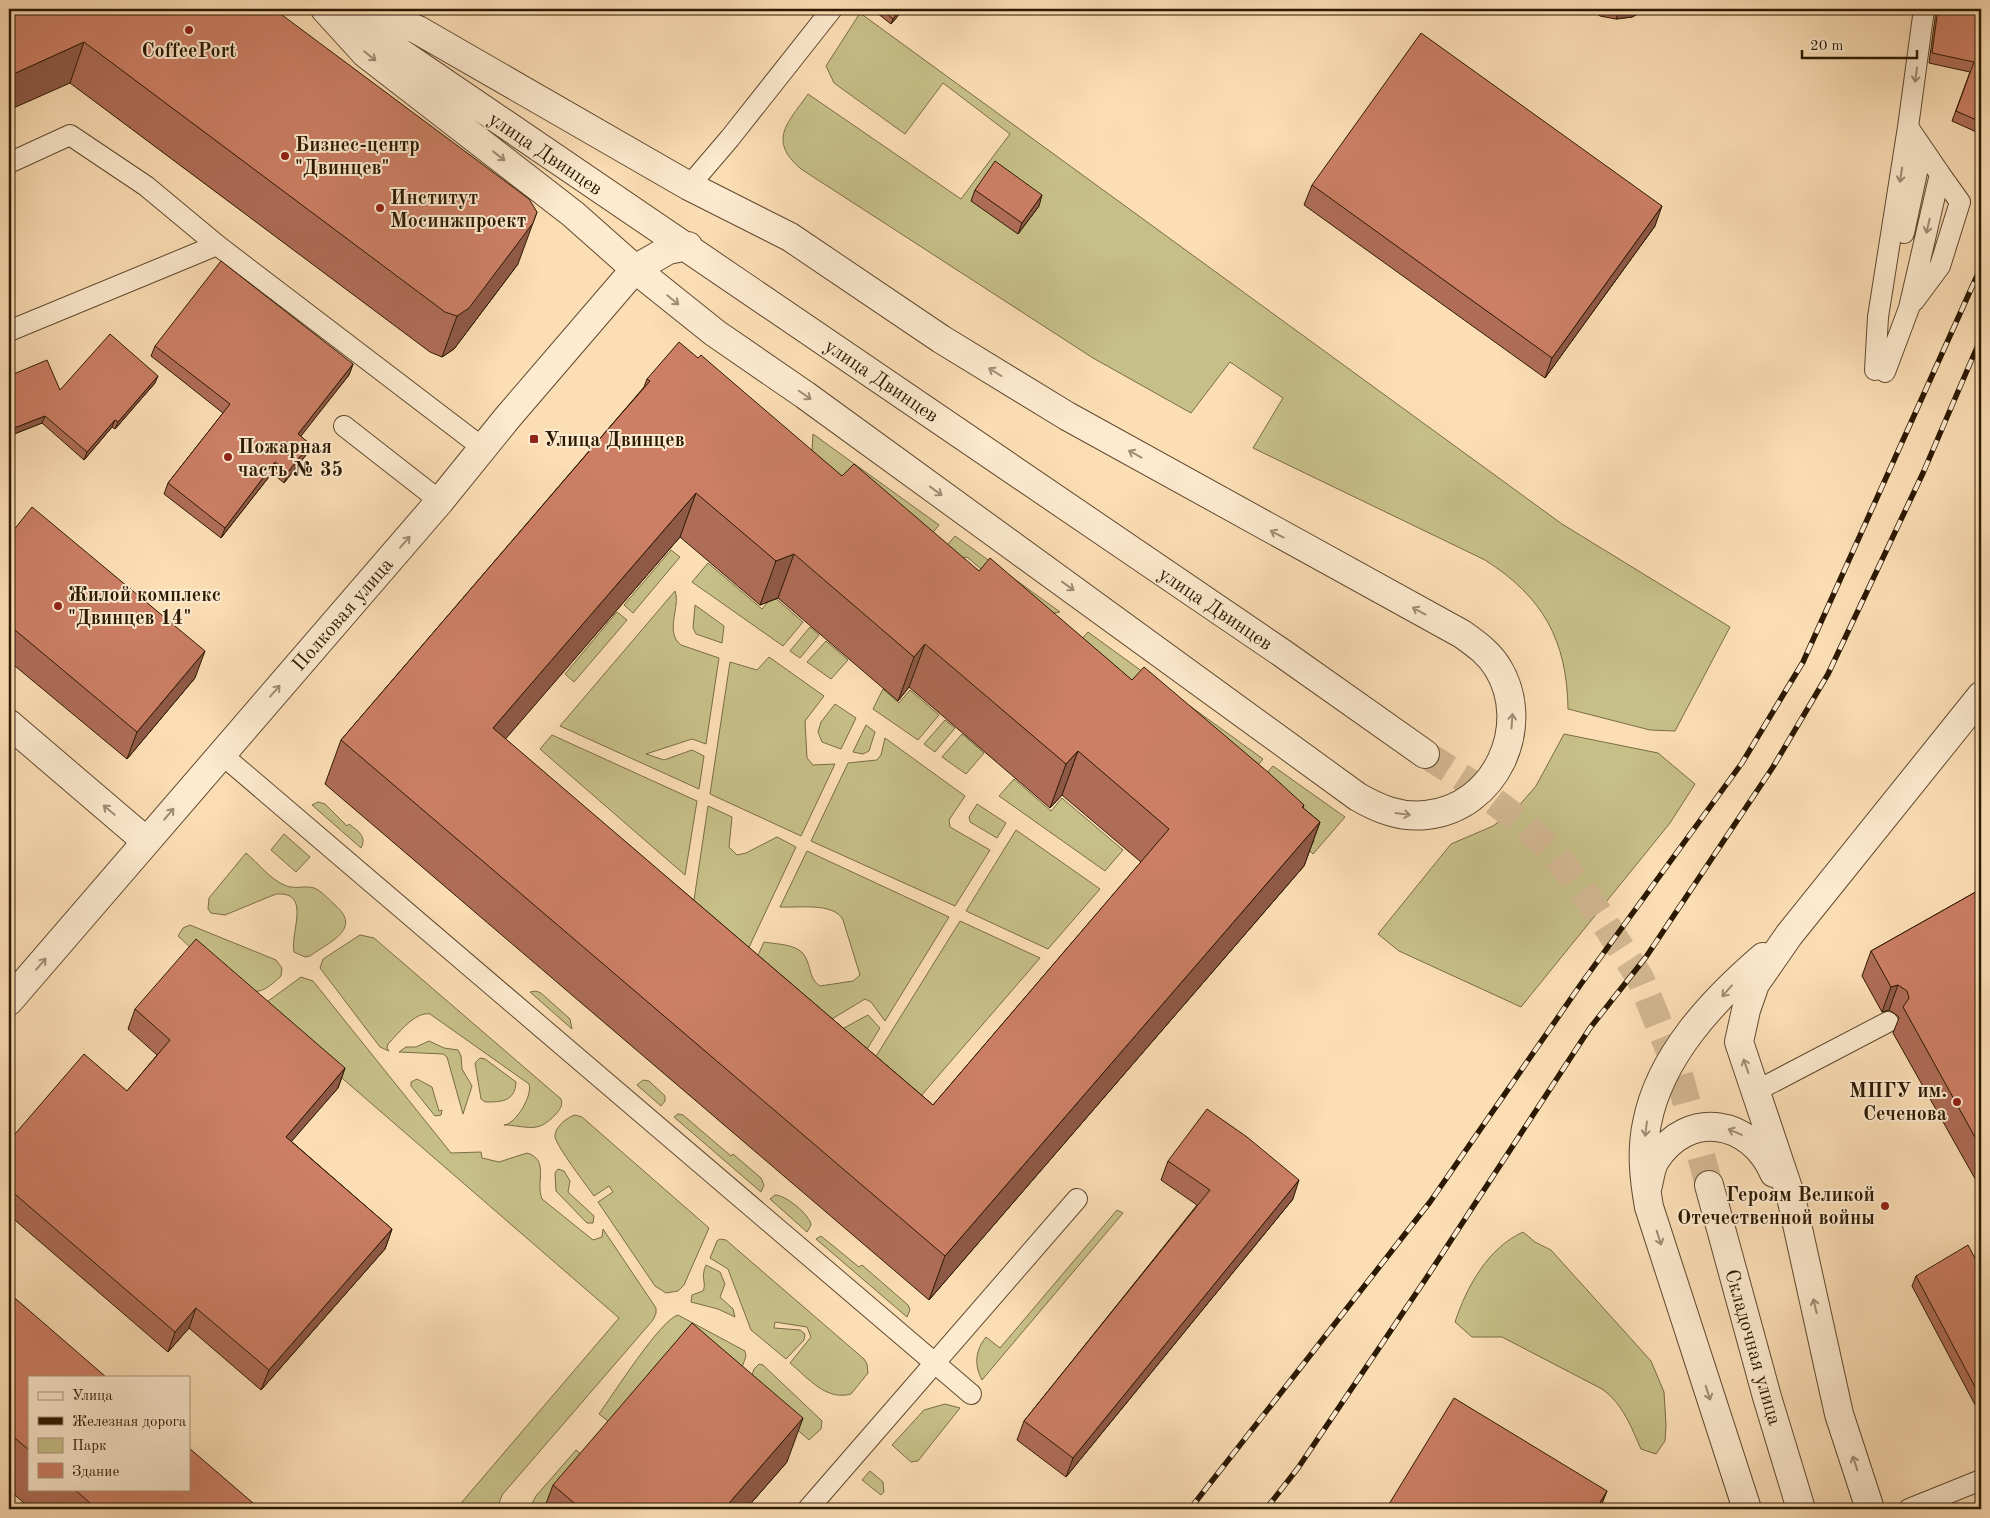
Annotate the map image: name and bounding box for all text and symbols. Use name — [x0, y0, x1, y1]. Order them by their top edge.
marker: CoffeePort — [183, 24, 195, 36]
scale bar — [1802, 28, 1918, 60]
text: 20 m — [1810, 39, 1844, 54]
place label: CoffeePort — [141, 42, 237, 62]
one-way arrow — [364, 51, 377, 62]
one-way arrow — [1911, 66, 1921, 82]
street label: улица Двинцев — [484, 109, 605, 200]
place label: Бизнес-центр "Двинцев" — [295, 136, 420, 179]
marker: Бизнес-центр "Двинцев" — [279, 150, 291, 162]
one-way arrow — [492, 151, 506, 161]
one-way arrow — [1895, 167, 1905, 183]
place label: Институт Мосинжпроект — [390, 189, 526, 232]
marker: Институт Мосинжпроект — [374, 202, 386, 214]
one-way arrow — [1923, 217, 1932, 233]
one-way arrow — [667, 294, 680, 305]
street label: улица Двинцев — [820, 336, 941, 427]
one-way arrow — [988, 367, 1002, 377]
one-way arrow — [798, 390, 812, 400]
place label: Улица Двинцев — [544, 431, 685, 451]
marker: Улица Двинцев — [528, 433, 540, 445]
place label: Пожарная часть № 35 — [238, 438, 343, 481]
one-way arrow — [1128, 449, 1142, 459]
marker: Пожарная часть № 35 — [222, 451, 234, 463]
one-way arrow — [929, 485, 943, 496]
one-way arrow — [1270, 528, 1284, 538]
one-way arrow — [399, 535, 411, 548]
street label: Полковая улица — [289, 555, 398, 676]
street label: улица Двинцев — [1154, 564, 1275, 655]
one-way arrow — [1061, 581, 1075, 591]
place label: Жилой комплекс "Двинцев 14" — [68, 586, 221, 629]
marker: Жилой комплекс "Двинцев 14" — [52, 600, 64, 612]
one-way arrow — [1412, 606, 1427, 616]
one-way arrow — [269, 684, 281, 697]
one-way arrow — [1507, 713, 1516, 729]
one-way arrow — [103, 804, 116, 815]
one-way arrow — [164, 808, 175, 821]
one-way arrow — [1394, 809, 1410, 819]
one-way arrow — [35, 957, 47, 970]
one-way arrow — [1721, 984, 1732, 997]
one-way arrow — [1741, 1059, 1750, 1074]
place label: МПГУ им. Сеченова — [1849, 1082, 1947, 1125]
marker: МПГУ им. Сеченова — [1951, 1096, 1963, 1108]
one-way arrow — [1641, 1120, 1651, 1136]
one-way arrow — [1728, 1127, 1743, 1136]
place label: Героям Великой Отечественной войны — [1677, 1186, 1875, 1229]
marker: Героям Великой Отечественной войны — [1879, 1200, 1891, 1212]
one-way arrow — [1654, 1230, 1664, 1246]
street label: Складочная улица — [1720, 1267, 1784, 1428]
one-way arrow — [1810, 1298, 1819, 1314]
legend — [28, 1376, 190, 1490]
one-way arrow — [1704, 1384, 1714, 1400]
text: Улица — [72, 1389, 113, 1404]
text: Железная дорога — [72, 1415, 187, 1430]
text: Парк — [72, 1439, 107, 1454]
one-way arrow — [1850, 1456, 1859, 1471]
text: Здание — [72, 1465, 119, 1480]

